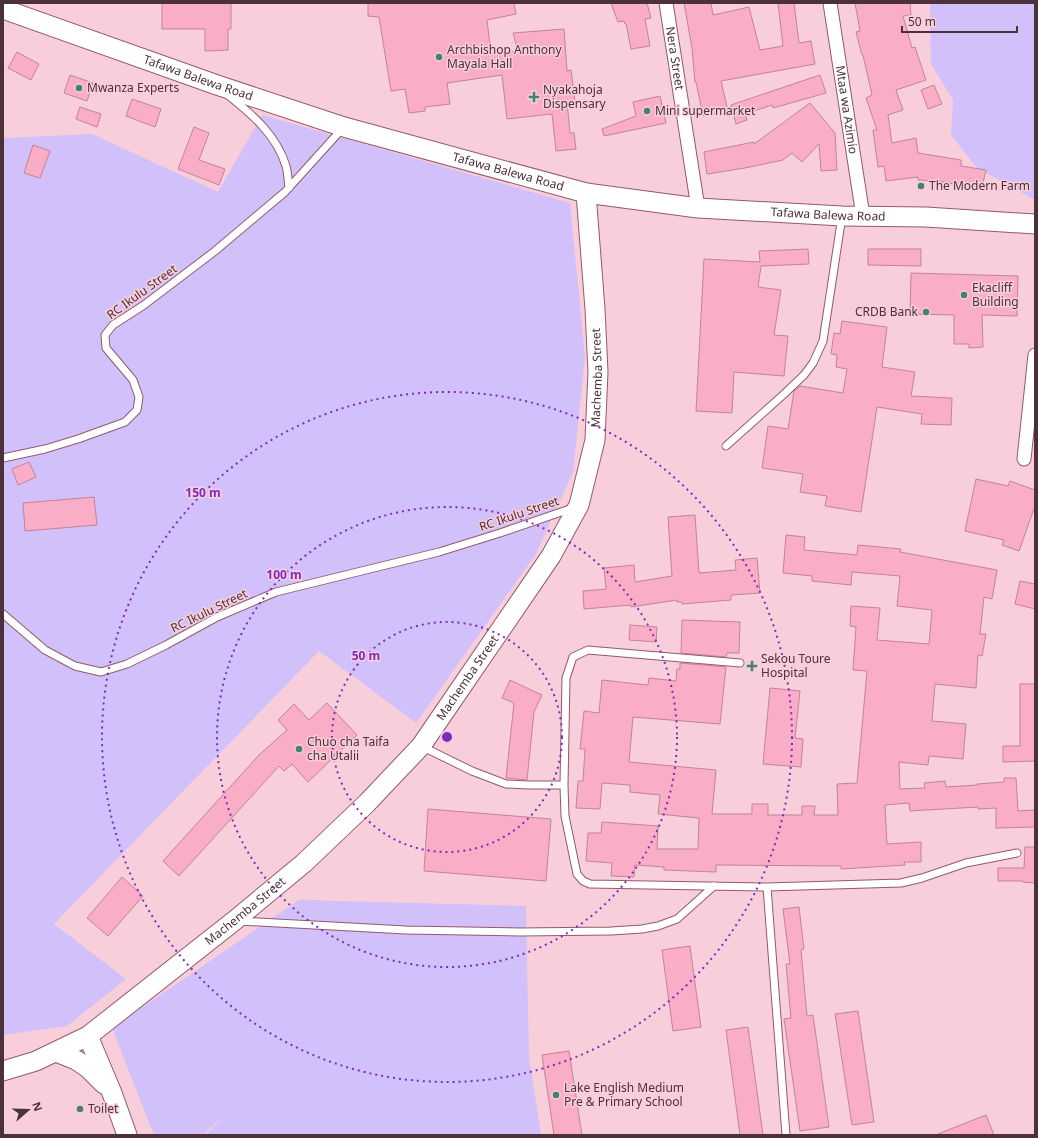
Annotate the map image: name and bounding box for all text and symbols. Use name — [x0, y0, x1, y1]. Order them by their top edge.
scale bar — [902, 8, 1017, 34]
text: 50 m — [908, 13, 936, 30]
street label: Nera Street — [662, 25, 689, 92]
place label: Archbishop Anthony Mayala Hall — [447, 41, 562, 72]
street label: Tafawa Balewa Road — [141, 51, 255, 104]
marker: Archbishop Anthony Mayala Hall — [434, 52, 444, 62]
street label: Mtaa wa Azimio — [832, 64, 862, 155]
place label: Mwanza Experts — [87, 79, 179, 96]
place label: Nyakahoja Dispensary — [543, 81, 607, 112]
marker: Mwanza Experts — [74, 83, 84, 93]
marker: Nyakahoja Dispensary — [528, 91, 540, 103]
place label: Mini supermarket — [655, 102, 756, 119]
marker: Mini supermarket — [642, 106, 652, 116]
street label: Tafawa Balewa Road — [451, 148, 566, 195]
place label: The Modern Farm — [929, 177, 1030, 194]
marker: The Modern Farm — [916, 181, 926, 191]
street label: Tafawa Balewa Road — [770, 203, 886, 225]
street label: RC Ikulu Street — [103, 260, 181, 323]
place label: Ekacliff Building — [972, 279, 1019, 310]
marker: Ekacliff Building — [959, 290, 969, 300]
place label: CRDB Bank — [855, 303, 919, 320]
marker: CRDB Bank — [921, 307, 931, 317]
street label: Machemba Street — [587, 327, 606, 428]
text: 150 m — [185, 484, 221, 501]
street label: RC Ikulu Street — [477, 492, 562, 535]
text: 100 m — [266, 566, 302, 583]
street label: RC Ikulu Street — [168, 584, 250, 636]
street label: Machemba Street — [432, 631, 503, 724]
text: 50 m — [352, 647, 380, 664]
place label: Sekou Toure Hospital — [761, 650, 831, 681]
marker: Sekou Toure Hospital — [746, 660, 758, 672]
centre of rings — [440, 730, 454, 744]
place label: Chuo cha Taifa cha Utalii — [307, 733, 389, 764]
marker: Chuo cha Taifa cha Utalii — [294, 744, 304, 754]
street label: Machemba Street — [201, 872, 289, 949]
place label: Lake English Medium Pre & Primary School — [564, 1079, 684, 1110]
north arrow — [8, 1090, 48, 1130]
marker: Lake English Medium Pre & Primary School — [551, 1090, 561, 1100]
text: N — [29, 1100, 46, 1113]
place label: Toilet — [88, 1100, 119, 1117]
marker: Toilet — [75, 1104, 85, 1114]

